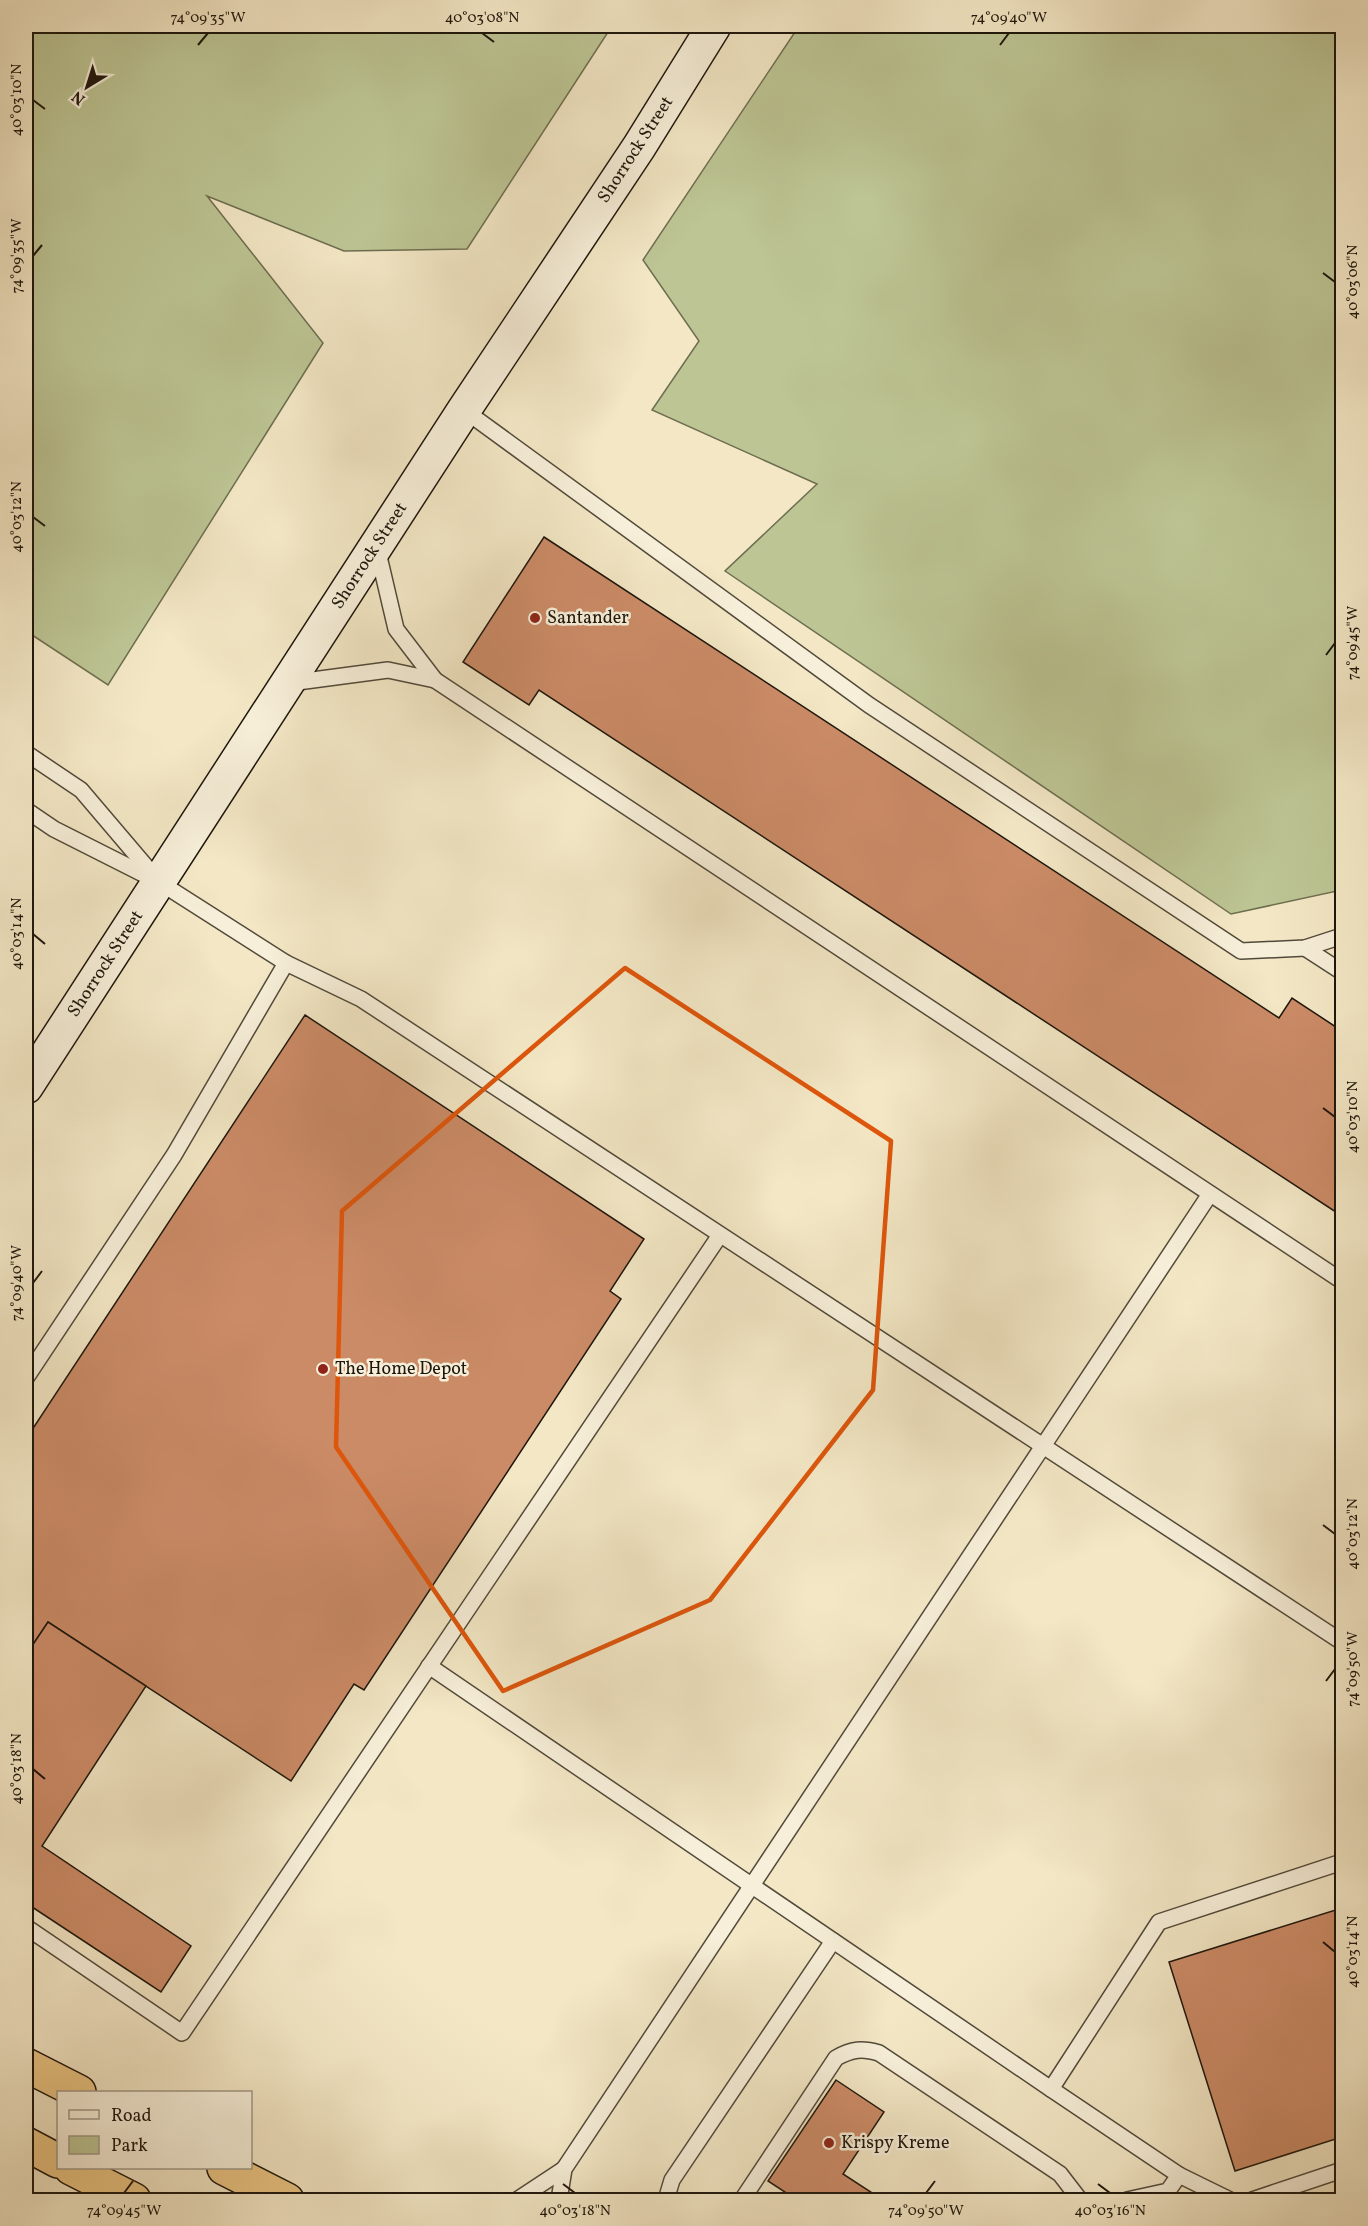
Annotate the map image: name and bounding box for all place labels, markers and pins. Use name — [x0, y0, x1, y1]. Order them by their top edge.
place label: Santander — [547, 606, 629, 631]
marker: Santander — [528, 611, 542, 625]
place label: The Home Depot — [335, 1357, 467, 1382]
marker: The Home Depot — [316, 1362, 330, 1376]
place label: Krispy Kreme — [841, 2131, 950, 2156]
marker: Krispy Kreme — [822, 2136, 836, 2150]

